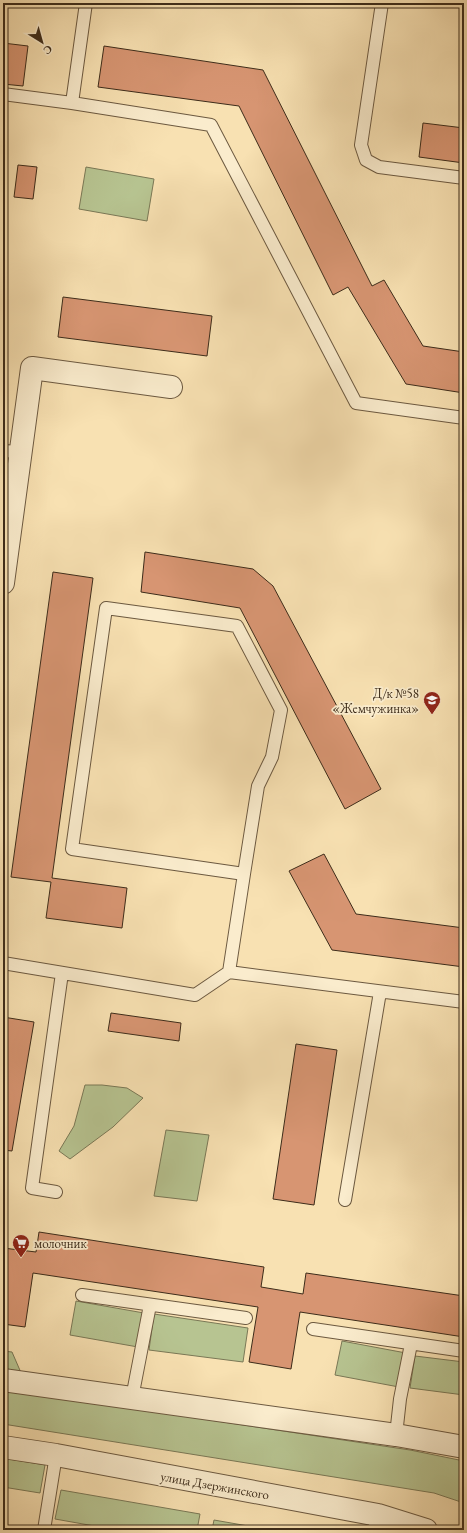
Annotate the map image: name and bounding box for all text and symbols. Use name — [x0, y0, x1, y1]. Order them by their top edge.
north arrow — [22, 22, 62, 62]
text: С — [41, 42, 55, 58]
place label: Д/к №58 «Жемчужинка» — [332, 685, 419, 717]
school or university icon: Д/к №58 «Жемчужинка» — [422, 690, 442, 715]
supermarket icon: молочник — [11, 1233, 31, 1258]
place label: молочник — [34, 1235, 87, 1252]
street label: улица Дзержинского — [159, 1468, 270, 1503]

